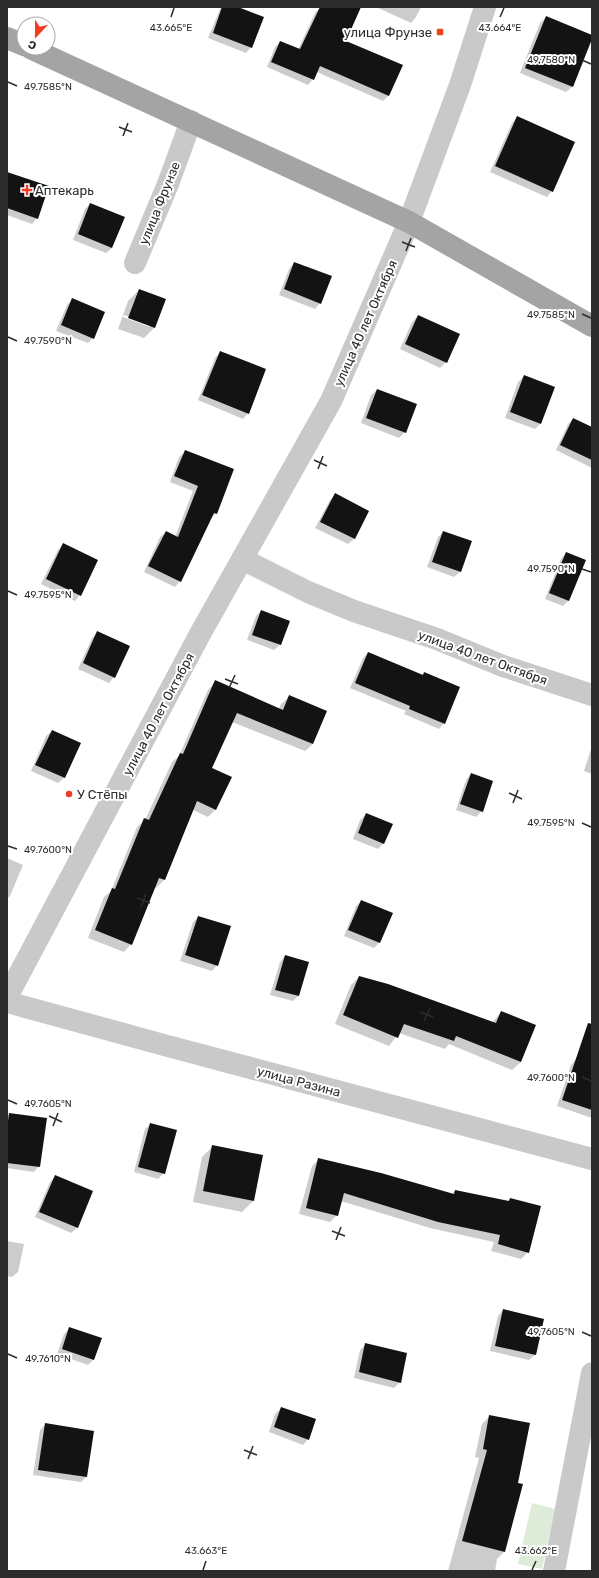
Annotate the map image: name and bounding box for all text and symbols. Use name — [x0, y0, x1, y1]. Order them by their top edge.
north arrow — [16, 16, 56, 56]
text: 43.665°E — [150, 22, 192, 34]
text: 43.664°E — [479, 22, 521, 34]
place label: улица Фрунзе — [344, 25, 432, 40]
marker: улица Фрунзе — [435, 27, 445, 37]
text: С — [26, 37, 38, 52]
text: 49.7580°N — [527, 54, 575, 66]
text: 49.7585°N — [24, 81, 72, 93]
street label: улица Фрунзе — [136, 160, 183, 247]
place label: Аптекарь — [35, 183, 94, 198]
marker: Аптекарь — [22, 185, 32, 195]
street label: улица 40 лет Октября — [331, 258, 400, 389]
text: 49.7585°N — [527, 309, 575, 321]
text: 49.7590°N — [24, 335, 72, 347]
text: 49.7590°N — [527, 563, 575, 575]
text: 49.7595°N — [24, 589, 72, 601]
street label: улица 40 лет Октября — [416, 627, 550, 688]
street label: улица 40 лет Октября — [120, 650, 197, 778]
place label: У Стёпы — [77, 787, 127, 802]
marker: У Стёпы — [64, 789, 74, 799]
text: 49.7595°N — [527, 817, 575, 829]
text: 49.7600°N — [24, 844, 72, 856]
street label: улица Разина — [256, 1063, 342, 1100]
text: 49.7600°N — [527, 1072, 575, 1084]
text: 49.7605°N — [24, 1098, 72, 1110]
text: 49.7605°N — [527, 1326, 575, 1338]
text: 49.7610°N — [25, 1353, 71, 1365]
text: 43.663°E — [185, 1545, 227, 1557]
text: 43.662°E — [515, 1545, 557, 1557]

